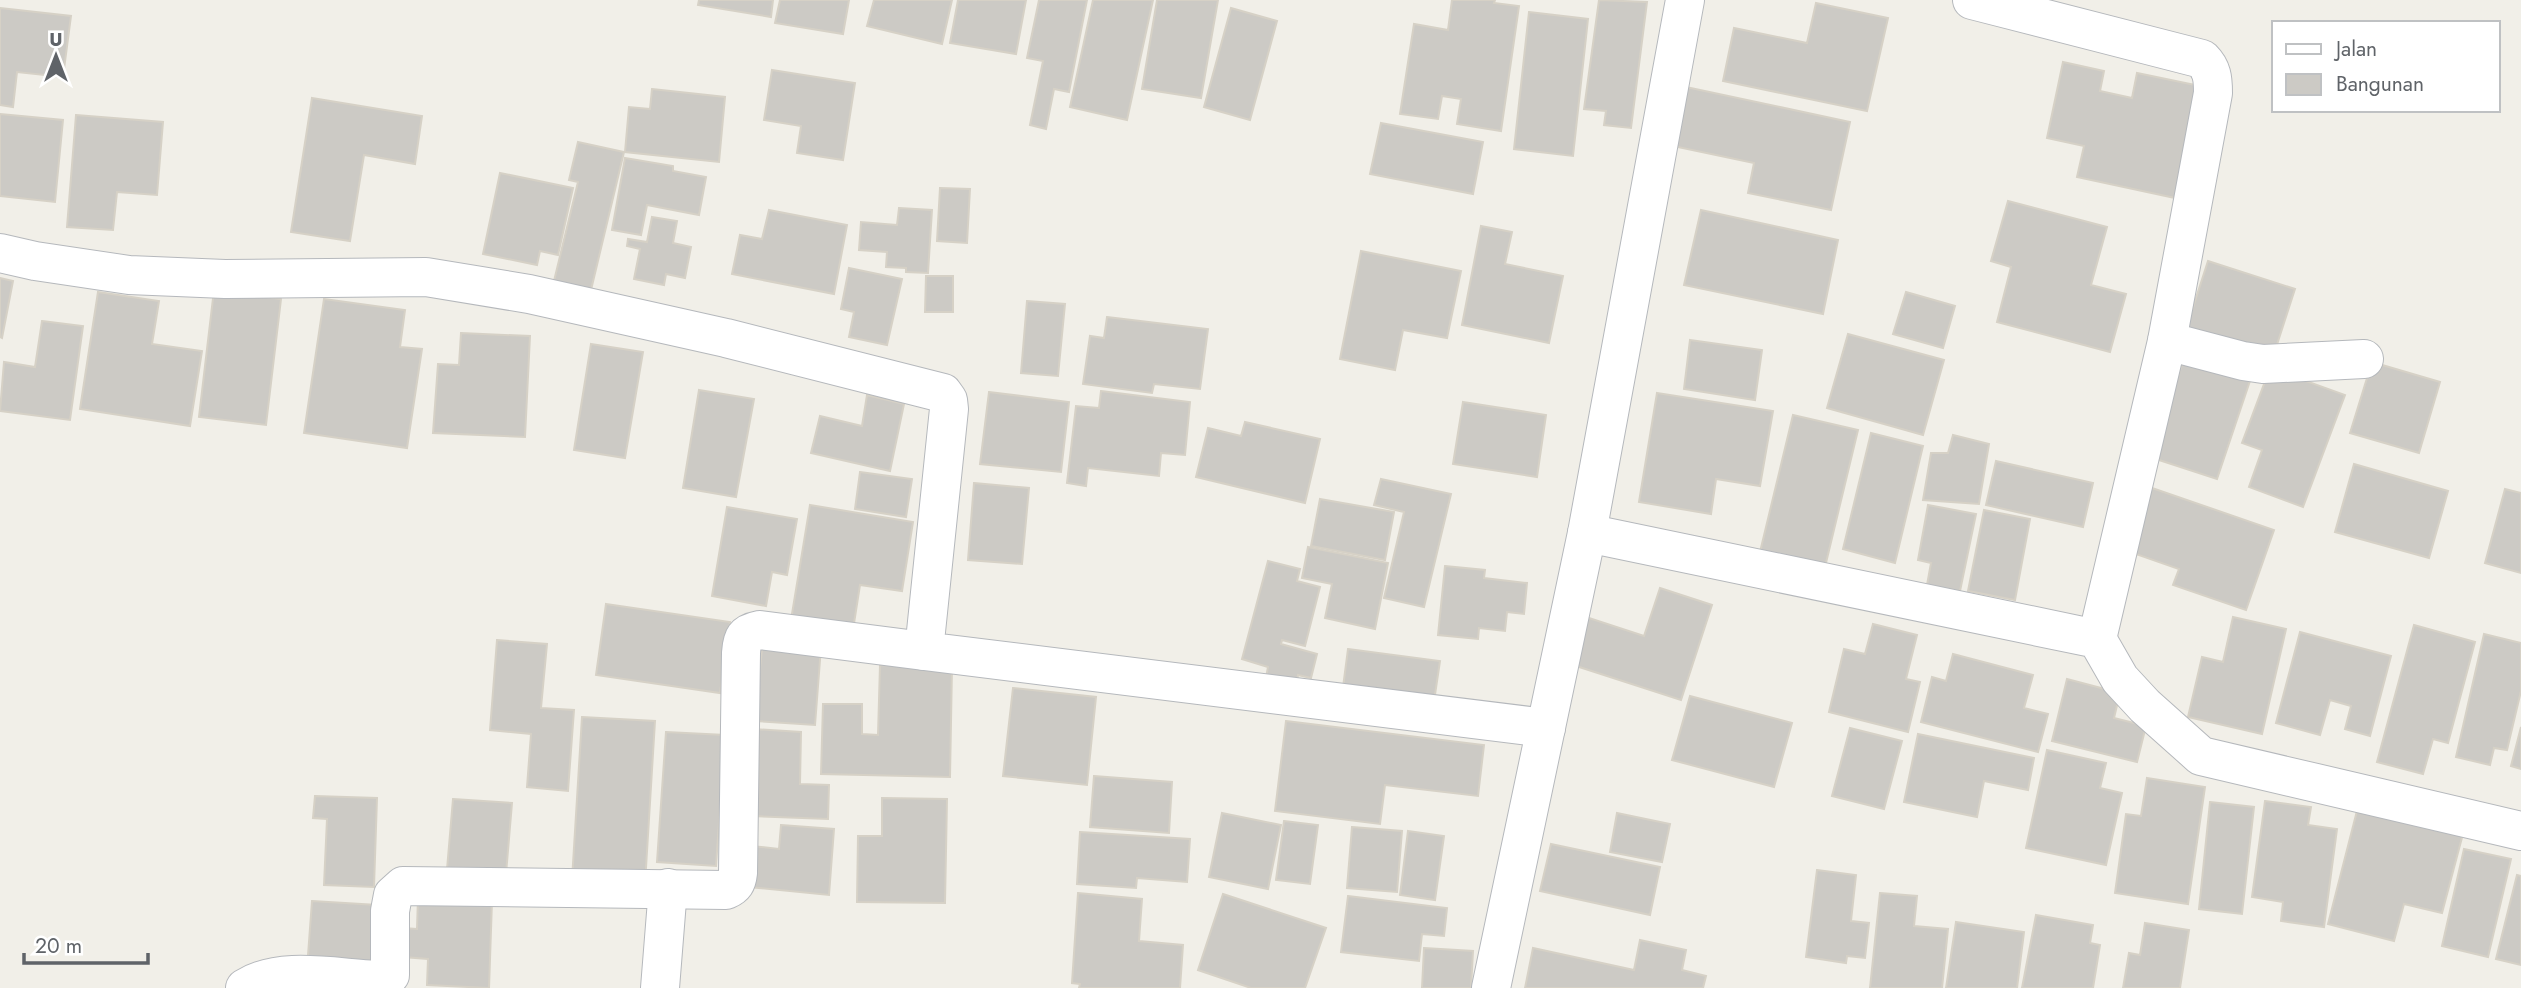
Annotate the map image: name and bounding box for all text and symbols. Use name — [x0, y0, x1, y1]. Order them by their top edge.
north arrow — [21, 21, 91, 91]
legend — [2272, 21, 2500, 112]
text: U — [49, 26, 63, 53]
text: Jalan — [2333, 34, 2377, 64]
text: Bangunan — [2336, 69, 2424, 99]
scale bar — [24, 922, 149, 966]
text: 20 m — [35, 931, 82, 961]

